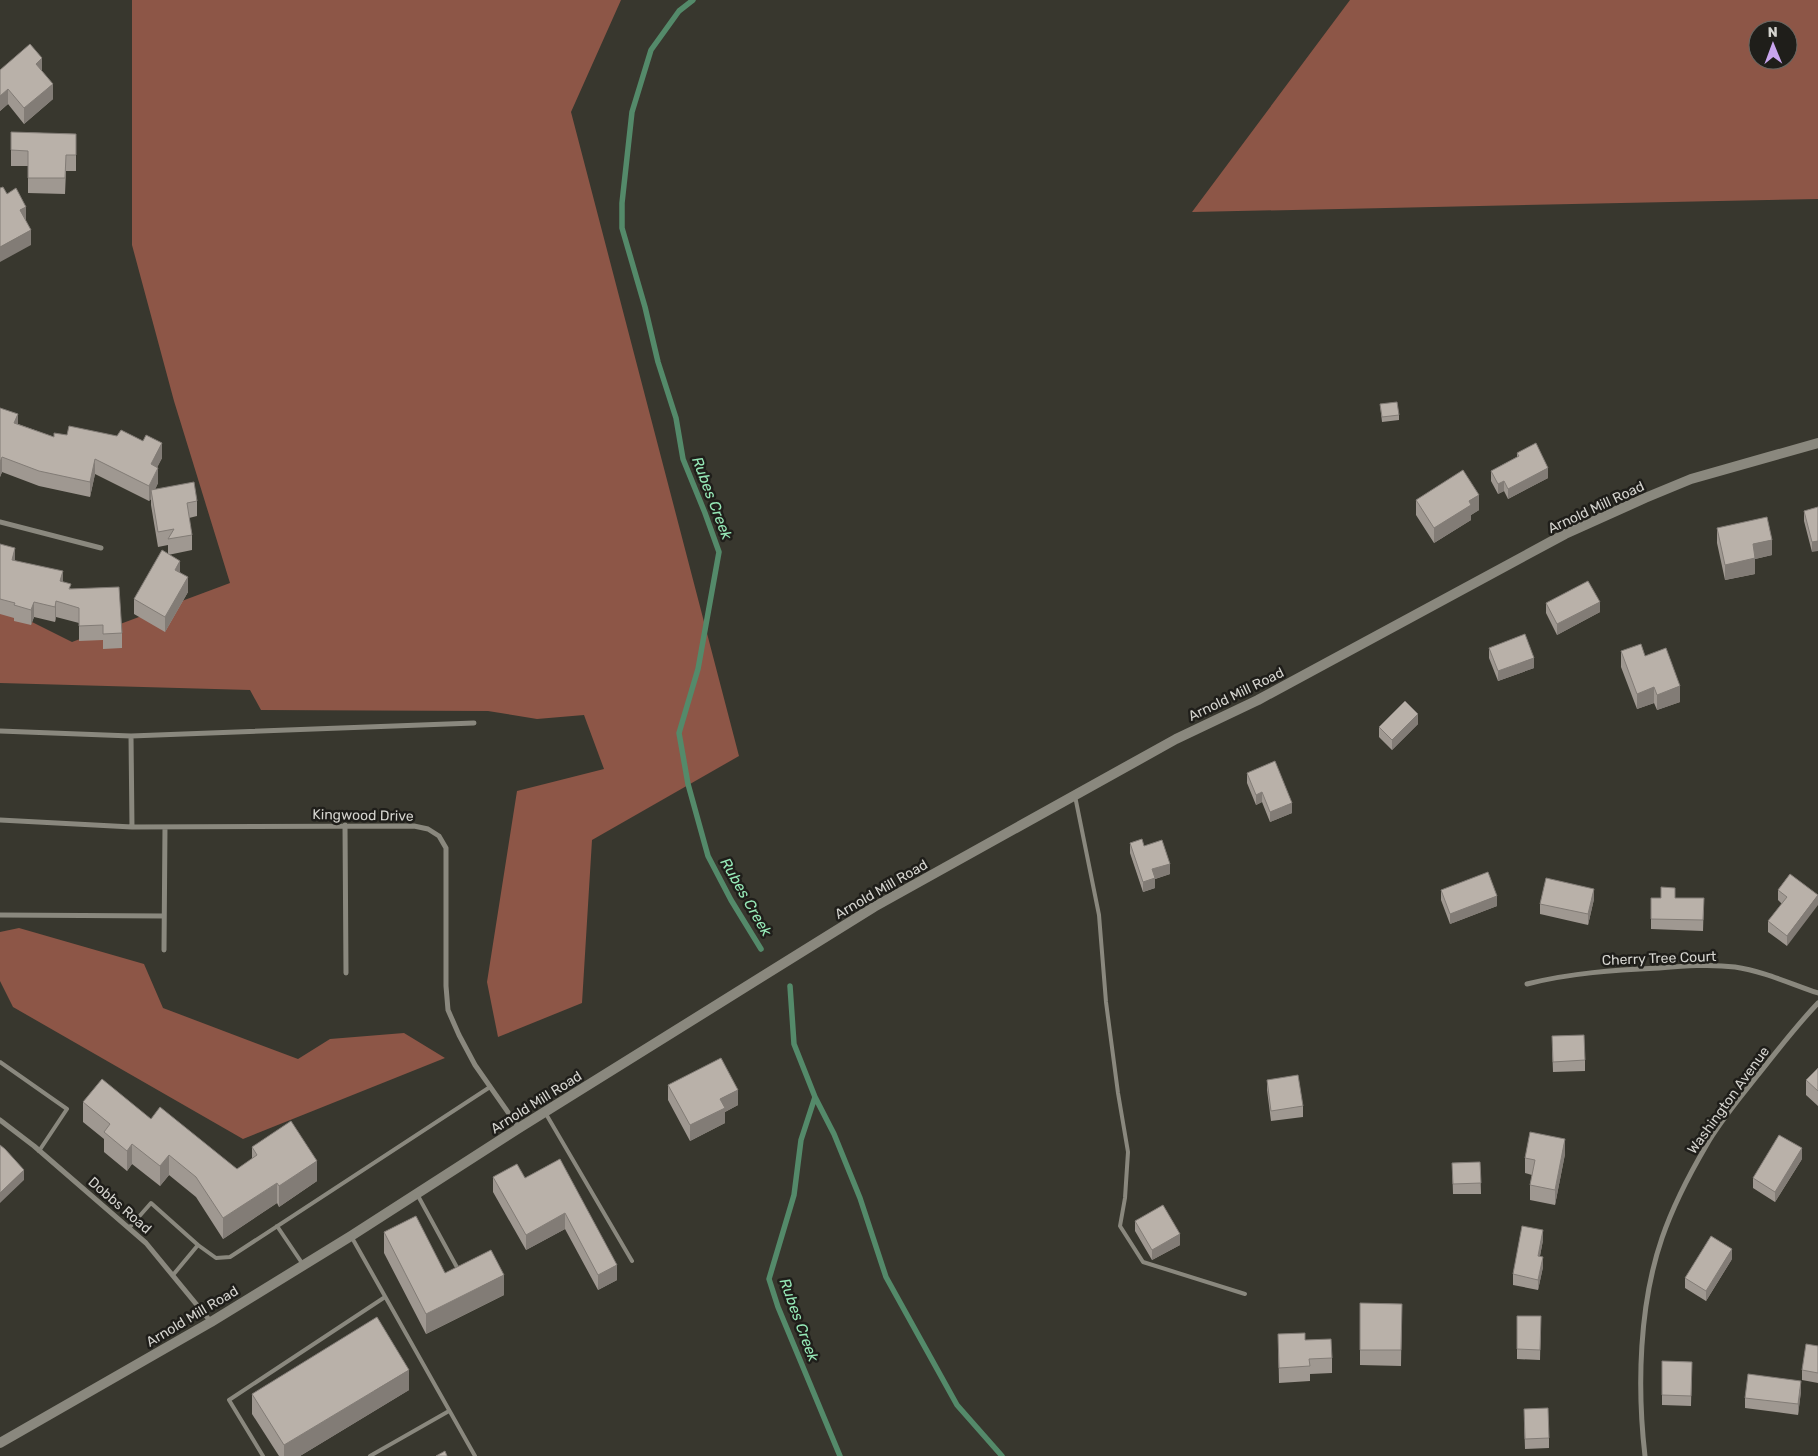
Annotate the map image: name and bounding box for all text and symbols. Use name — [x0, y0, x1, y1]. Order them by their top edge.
north arrow — [1748, 20, 1798, 70]
text: N — [1768, 24, 1778, 41]
water label: Rubes Creek — [688, 454, 736, 542]
street label: Arnold Mill Road — [1545, 478, 1647, 537]
street label: Arnold Mill Road — [1186, 664, 1287, 725]
street label: Kingwood Drive — [312, 806, 414, 825]
water label: Rubes Creek — [716, 855, 776, 940]
street label: Arnold Mill Road — [832, 856, 931, 923]
street label: Cherry Tree Court — [1601, 948, 1717, 969]
street label: Washington Avenue — [1684, 1043, 1773, 1157]
street label: Arnold Mill Road — [488, 1068, 585, 1137]
street label: Dobbs Road — [85, 1173, 155, 1237]
water label: Rubes Creek — [776, 1276, 823, 1364]
street label: Arnold Mill Road — [143, 1282, 241, 1351]

